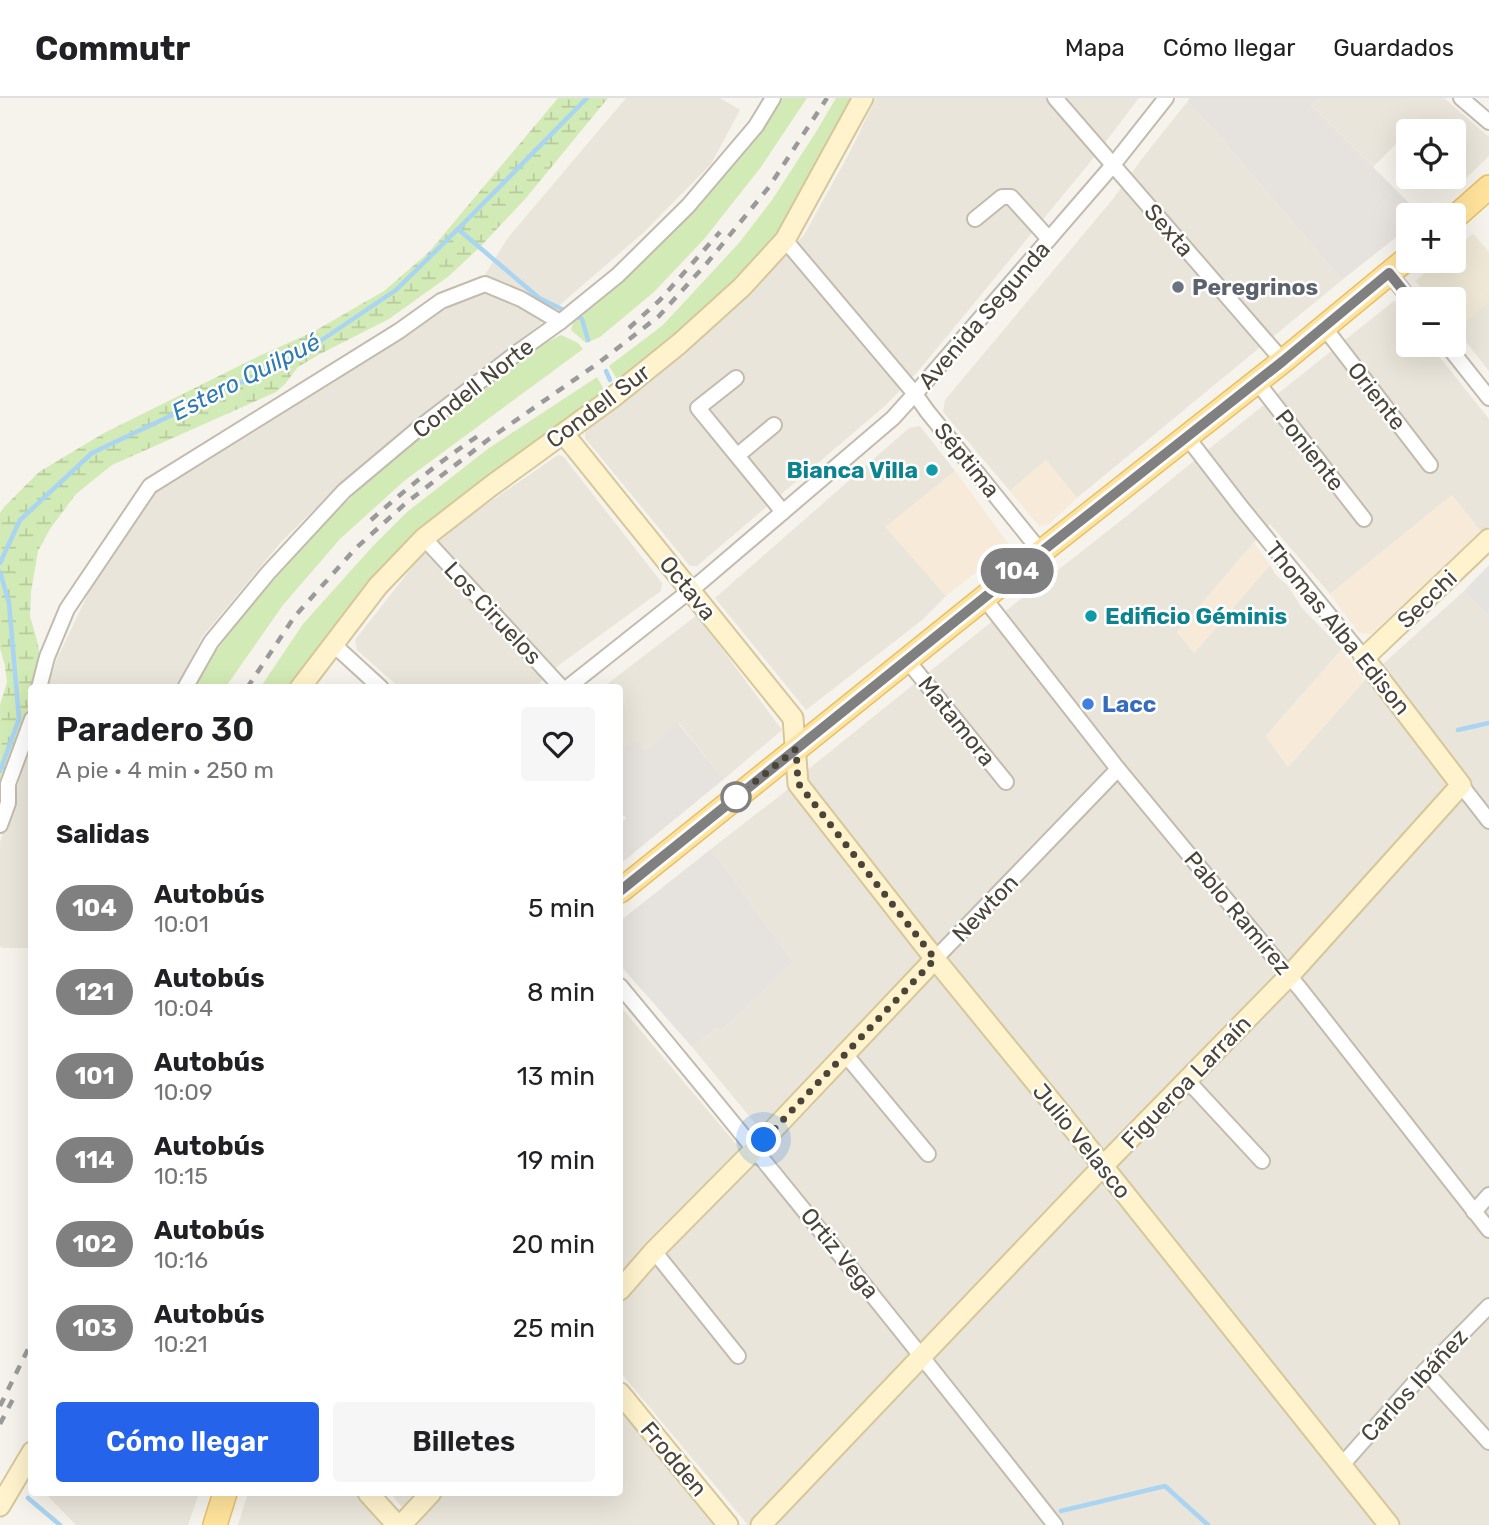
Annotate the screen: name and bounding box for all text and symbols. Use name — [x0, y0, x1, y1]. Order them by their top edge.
text: Commutr — [35, 29, 190, 68]
text: Mapa — [1065, 34, 1125, 62]
text: Cómo llegar — [1163, 34, 1295, 62]
text: Guardados — [1333, 34, 1454, 62]
map controls — [1396, 119, 1466, 357]
button: locate — [1396, 119, 1466, 189]
street label: Sexta — [1138, 198, 1200, 262]
button: + — [1396, 203, 1466, 273]
street label: Avenida Segunda — [912, 235, 1056, 395]
place label: Peregrinos — [1192, 273, 1319, 301]
marker: Peregrinos — [1170, 279, 1186, 295]
button: − — [1396, 287, 1466, 357]
water label: Estero Quilpué — [167, 328, 325, 426]
street label: Condell Norte — [407, 332, 539, 444]
street label: Oriente — [1342, 356, 1412, 436]
street label: Condell Sur — [541, 358, 656, 454]
street label: Poniente — [1269, 404, 1351, 496]
street label: Séptima — [928, 417, 1006, 503]
place label: Bianca Villa — [786, 456, 918, 484]
marker: Bianca Villa — [924, 462, 940, 478]
street label: Thomas Alba Edison — [1259, 536, 1417, 720]
line badge: 104 — [977, 548, 1057, 594]
street label: Octava — [654, 550, 722, 626]
street label: Los Ciruelos — [438, 556, 548, 670]
text: 104 — [995, 557, 1039, 585]
street label: Secchi — [1391, 564, 1463, 634]
place label: Edificio Géminis — [1105, 602, 1288, 630]
marker: Edificio Géminis — [1083, 608, 1099, 624]
street label: Matamora — [912, 670, 1002, 772]
place label: Lacc — [1102, 690, 1156, 718]
marker: Lacc — [1080, 696, 1096, 712]
button: heart — [521, 707, 595, 781]
text: Paradero 30 — [56, 710, 254, 749]
text: A pie · 4 min · 250 m — [56, 756, 274, 784]
unlabelled marker — [721, 782, 751, 812]
text: Salidas — [56, 819, 150, 850]
street label: Pablo Ramírez — [1178, 846, 1298, 980]
street label: Newton — [946, 868, 1024, 948]
text: Autobús — [154, 879, 265, 910]
text: 5 min — [528, 893, 595, 924]
text: 104 — [72, 894, 117, 922]
text: 10:01 — [154, 910, 209, 938]
text: Autobús — [154, 963, 265, 994]
text: 8 min — [527, 977, 595, 1008]
text: 121 — [75, 978, 114, 1006]
text: 10:04 — [154, 994, 213, 1022]
street label: Figueroa Larraín — [1115, 1009, 1257, 1155]
text: Autobús — [154, 1047, 265, 1078]
text: 13 min — [517, 1061, 595, 1092]
text: 101 — [74, 1062, 115, 1090]
text: 10:09 — [154, 1078, 213, 1106]
street label: Julio Velasco — [1027, 1078, 1137, 1204]
your location — [746, 1122, 781, 1157]
text: Autobús — [154, 1131, 265, 1162]
text: 19 min — [517, 1145, 595, 1176]
text: 114 — [74, 1146, 115, 1174]
text: 10:15 — [154, 1162, 208, 1190]
street label: Ortiz Vega — [795, 1202, 885, 1304]
text: Autobús — [154, 1215, 265, 1246]
text: 20 min — [512, 1229, 595, 1260]
text: 102 — [73, 1230, 116, 1258]
text: 10:16 — [154, 1246, 208, 1274]
text: Autobús — [154, 1299, 265, 1330]
text: 25 min — [513, 1313, 595, 1344]
text: 103 — [72, 1314, 117, 1342]
street label: Carlos Ibáñez — [1355, 1323, 1473, 1447]
text: 10:21 — [154, 1330, 208, 1358]
button: Cómo llegar — [56, 1402, 319, 1482]
button: Billetes — [333, 1402, 595, 1482]
street label: Frodden — [635, 1416, 713, 1502]

